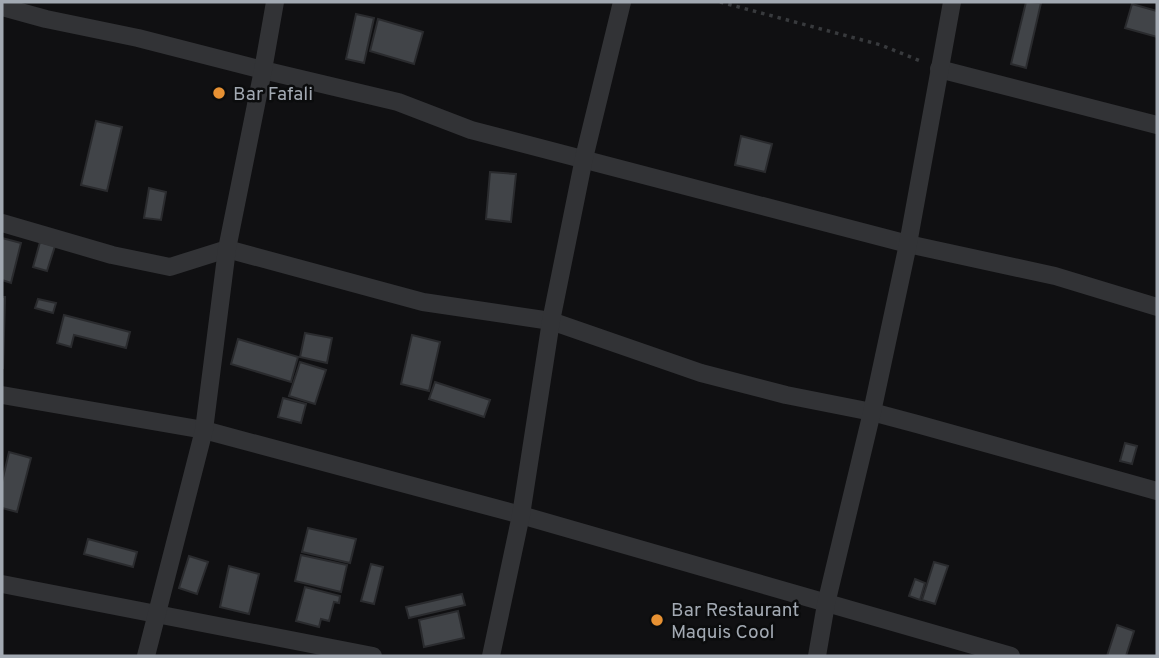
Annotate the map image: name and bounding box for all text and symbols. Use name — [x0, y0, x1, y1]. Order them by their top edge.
place label: Bar Fafali — [233, 83, 313, 107]
marker: Bar Fafali — [211, 85, 227, 101]
place label: Bar Restaurant Maquis Cool — [671, 599, 799, 645]
marker: Bar Restaurant Maquis Cool — [649, 612, 665, 628]

